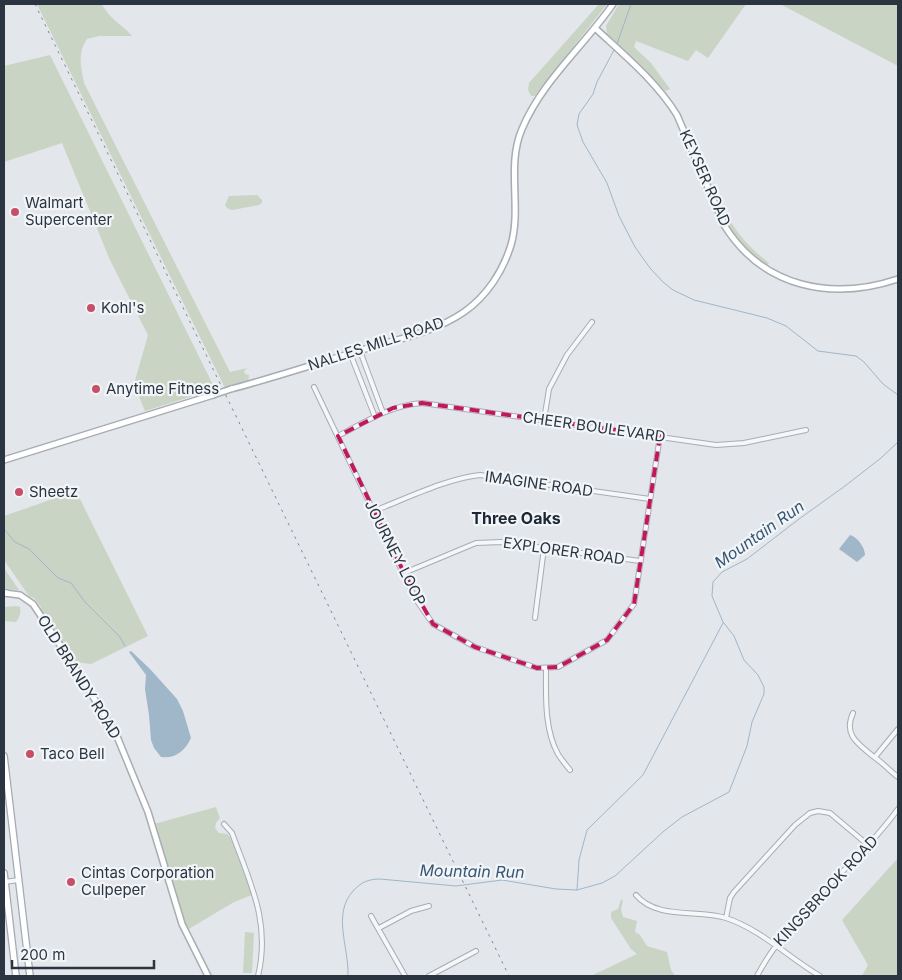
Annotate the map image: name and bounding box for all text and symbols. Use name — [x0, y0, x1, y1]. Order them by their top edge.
street label: KEYSER ROAD — [676, 127, 735, 229]
place label: Walmart Supercenter — [25, 193, 113, 229]
marker: Walmart Supercenter — [9, 206, 21, 218]
place label: Kohl's — [101, 298, 144, 317]
marker: Kohl's — [85, 302, 97, 314]
street label: NALLES MILL ROAD — [305, 313, 446, 375]
place label: Anytime Fitness — [106, 379, 219, 398]
marker: Anytime Fitness — [90, 383, 102, 395]
street label: CHEER BOULEVARD — [521, 407, 667, 446]
street label: IMAGINE ROAD — [484, 467, 594, 500]
place label: Sheetz — [29, 482, 78, 501]
marker: Sheetz — [13, 486, 25, 498]
water label: Mountain Run — [710, 496, 808, 572]
street label: JOURNEY LOOP — [361, 497, 430, 609]
district label: Three Oaks — [471, 508, 561, 528]
street label: EXPLORER ROAD — [502, 533, 626, 568]
street label: OLD BRANDY ROAD — [34, 611, 125, 742]
place label: Taco Bell — [40, 744, 105, 763]
marker: Taco Bell — [24, 748, 36, 760]
street label: KINGSBROOK ROAD — [769, 831, 882, 950]
water label: Mountain Run — [419, 860, 525, 882]
place label: Cintas Corporation Culpeper — [81, 863, 214, 899]
marker: Cintas Corporation Culpeper — [65, 876, 77, 888]
scale bar — [12, 938, 155, 970]
text: 200 m — [20, 945, 65, 964]

